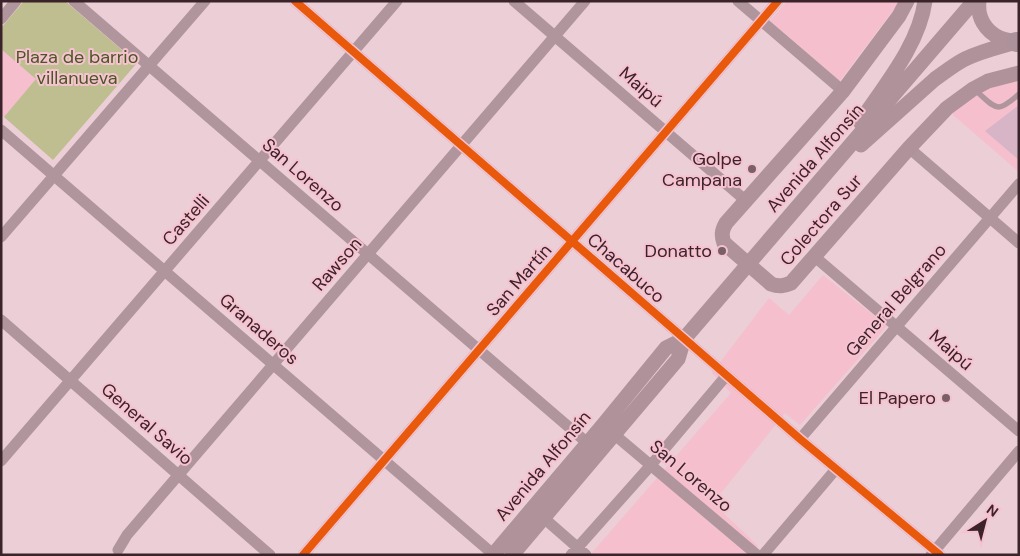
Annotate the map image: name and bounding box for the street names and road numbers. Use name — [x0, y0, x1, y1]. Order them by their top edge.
street label: Maipú — [614, 61, 668, 113]
street label: Avenida Alfonsín — [761, 98, 869, 218]
street label: San Lorenzo — [257, 133, 349, 217]
street label: Colectora Sur — [775, 169, 868, 271]
street label: Castelli — [157, 189, 215, 251]
street label: Chacabuco — [582, 228, 670, 308]
street label: Rawson — [307, 232, 367, 296]
street label: General Belgrano — [840, 238, 952, 362]
street label: San Martín — [481, 239, 557, 321]
street label: Granaderos — [214, 288, 304, 370]
street label: Maipú — [924, 324, 978, 376]
street label: General Savio — [96, 378, 198, 470]
street label: Avenida Alfonsín — [490, 406, 596, 526]
street label: San Lorenzo — [645, 434, 737, 518]

